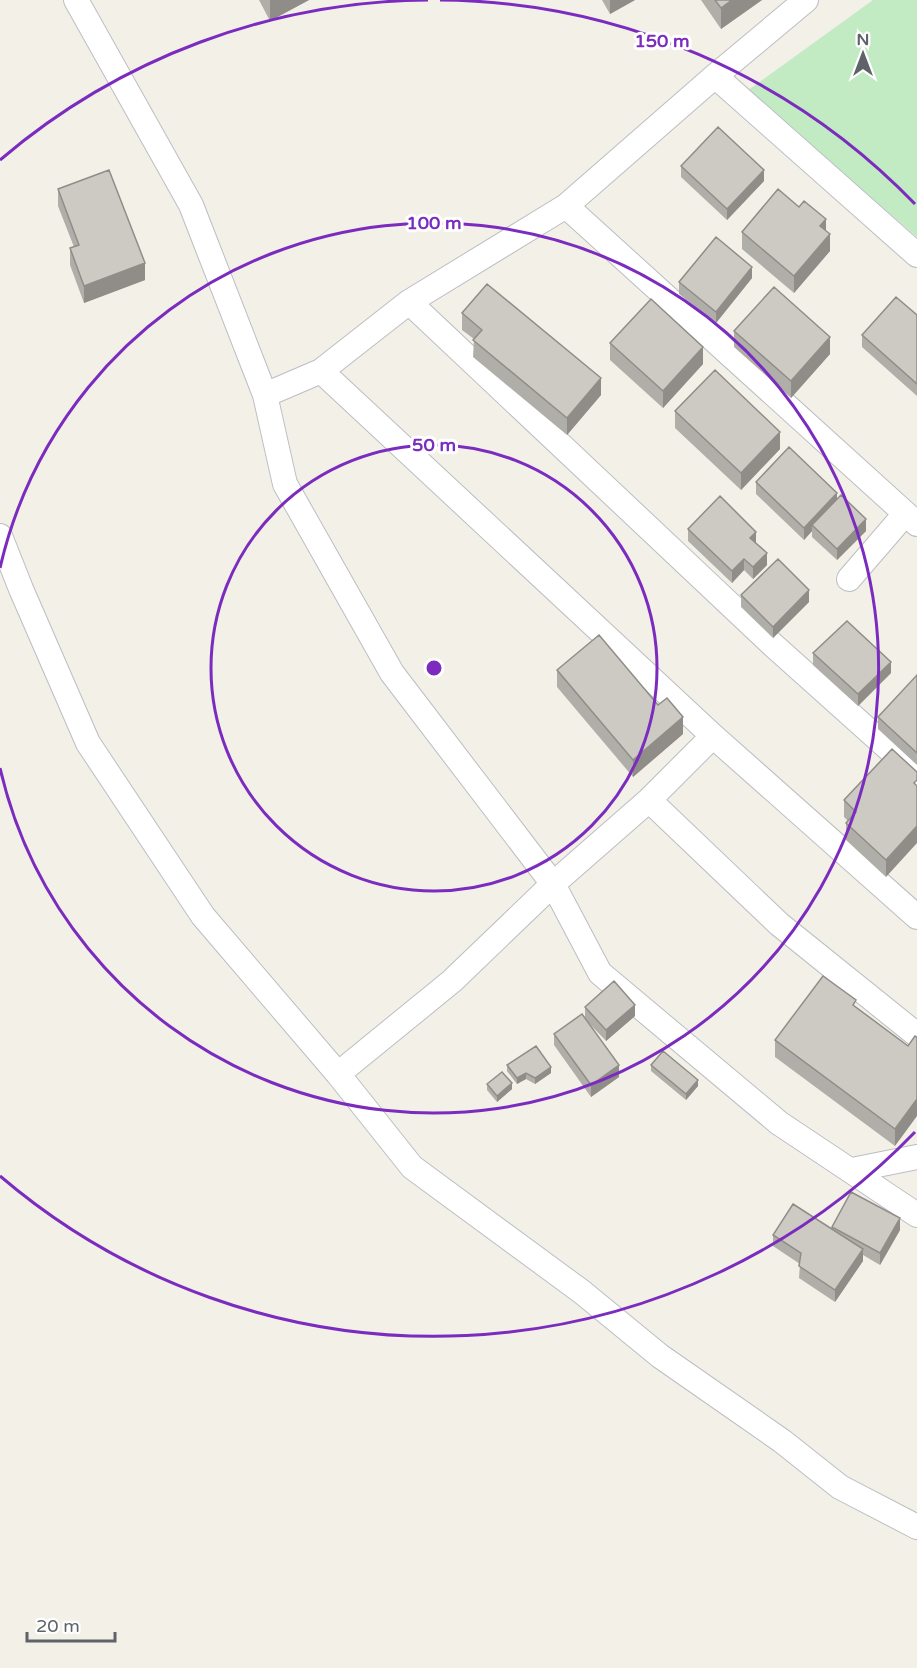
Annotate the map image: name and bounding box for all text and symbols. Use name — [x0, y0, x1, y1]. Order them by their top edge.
north arrow — [833, 24, 893, 84]
text: 150 m — [634, 30, 690, 52]
text: N — [857, 30, 869, 50]
text: 100 m — [406, 212, 462, 234]
text: 50 m — [412, 434, 456, 456]
centre of rings — [424, 658, 444, 678]
scale bar — [27, 1605, 116, 1643]
text: 20 m — [36, 1615, 80, 1637]

